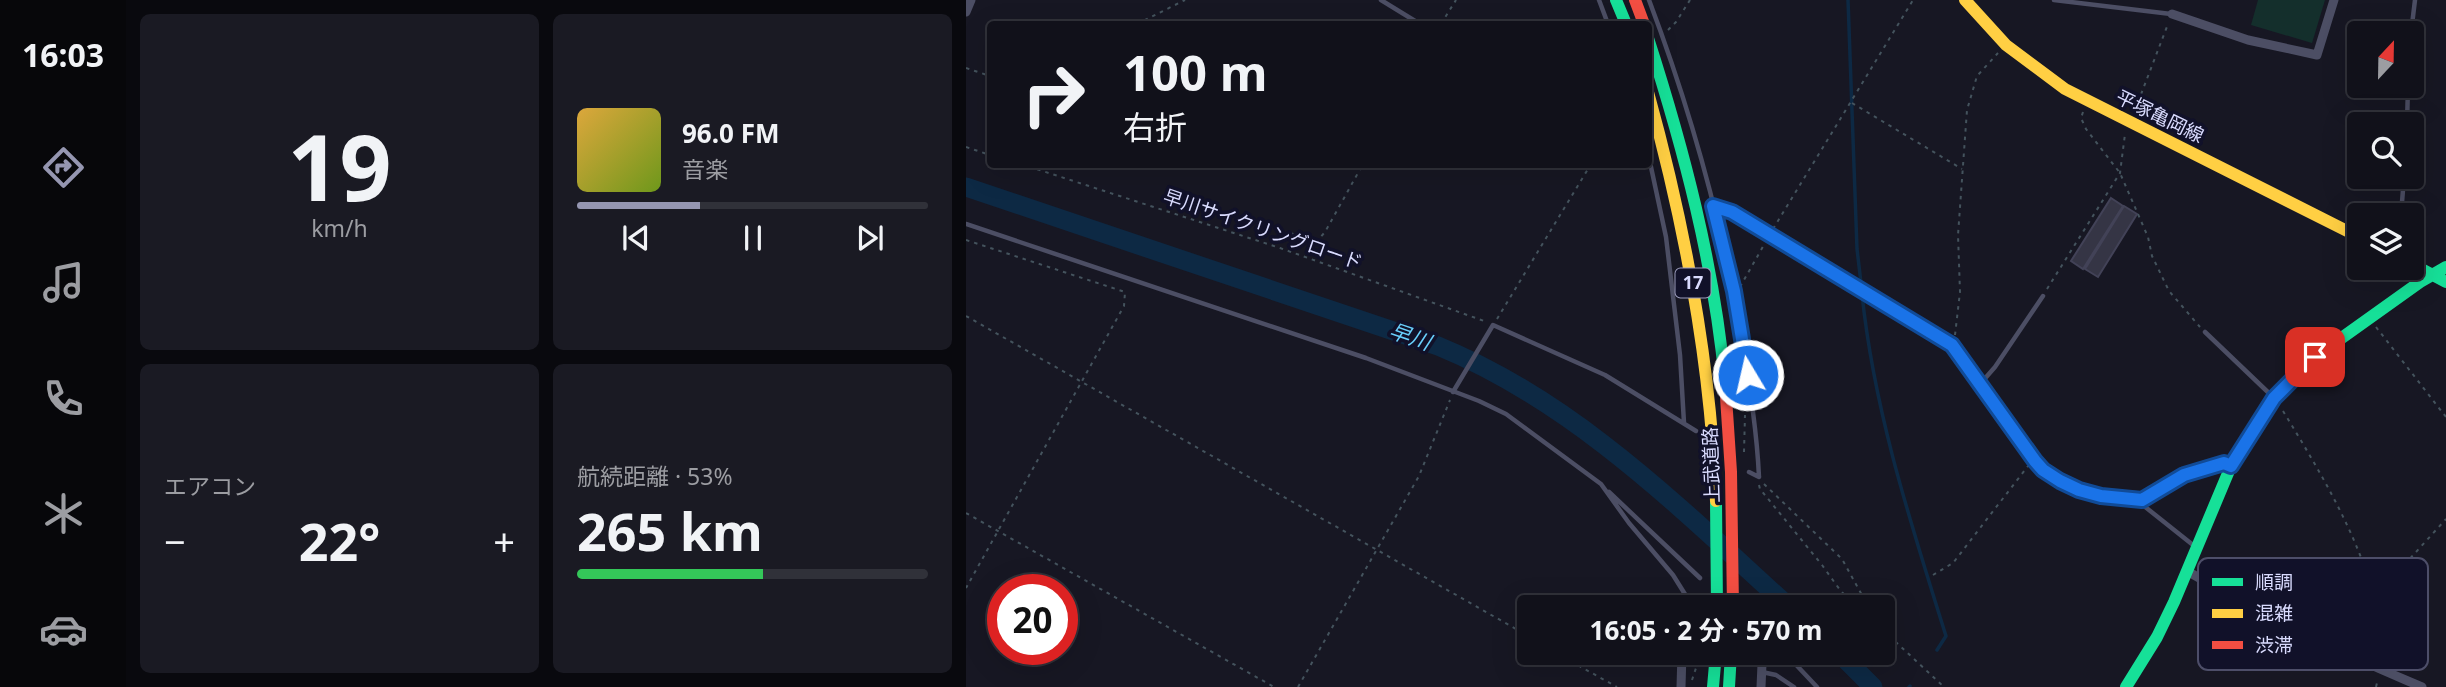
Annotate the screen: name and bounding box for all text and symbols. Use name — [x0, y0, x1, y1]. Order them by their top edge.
north arrow — [2347, 21, 2424, 98]
map controls — [2347, 21, 2424, 280]
text: 16:03 — [22, 33, 104, 76]
text: 100 m — [1123, 39, 1268, 105]
icon: right — [1008, 49, 1099, 140]
street label: 平塚亀岡線 — [2112, 83, 2208, 149]
text: 19 — [287, 104, 392, 228]
text: 右折 — [1123, 105, 1187, 148]
button: search — [2347, 112, 2424, 189]
text: 96.0 FM — [682, 115, 779, 151]
icon: directions — [39, 143, 88, 192]
text: 音楽 — [682, 153, 728, 185]
street label: 早川サイクリングロード — [1160, 183, 1366, 275]
button: layers — [2347, 203, 2424, 280]
text: km/h — [311, 212, 368, 244]
icon: previous — [617, 219, 655, 257]
icon: pause — [734, 219, 772, 257]
icon: next — [851, 219, 889, 257]
icon: music — [39, 258, 88, 307]
road number: 17 — [1676, 268, 1710, 298]
water label: 早川 — [1386, 316, 1437, 357]
pin — [2285, 327, 2345, 387]
position arrow — [1711, 338, 1785, 412]
icon: arrive — [2296, 338, 2334, 376]
icon: phone — [39, 374, 88, 423]
street label: 上武道路 — [1697, 427, 1725, 503]
text: 航続距離 · 53% — [577, 460, 733, 492]
text: エアコン — [164, 470, 256, 502]
icon: climate — [39, 489, 88, 538]
text: 265 km — [577, 495, 763, 566]
text: 22° — [299, 505, 380, 576]
text: − — [164, 515, 186, 567]
text: + — [493, 515, 515, 567]
legend — [2198, 558, 2428, 670]
text: 順調 — [2255, 569, 2293, 595]
speed limit sign: 20 — [987, 574, 1078, 665]
text: 混雑 — [2255, 600, 2293, 626]
icon: car — [39, 605, 88, 654]
text: 16:05 · 2 分 · 570 m — [1590, 612, 1822, 648]
text: 渋滞 — [2255, 632, 2293, 658]

